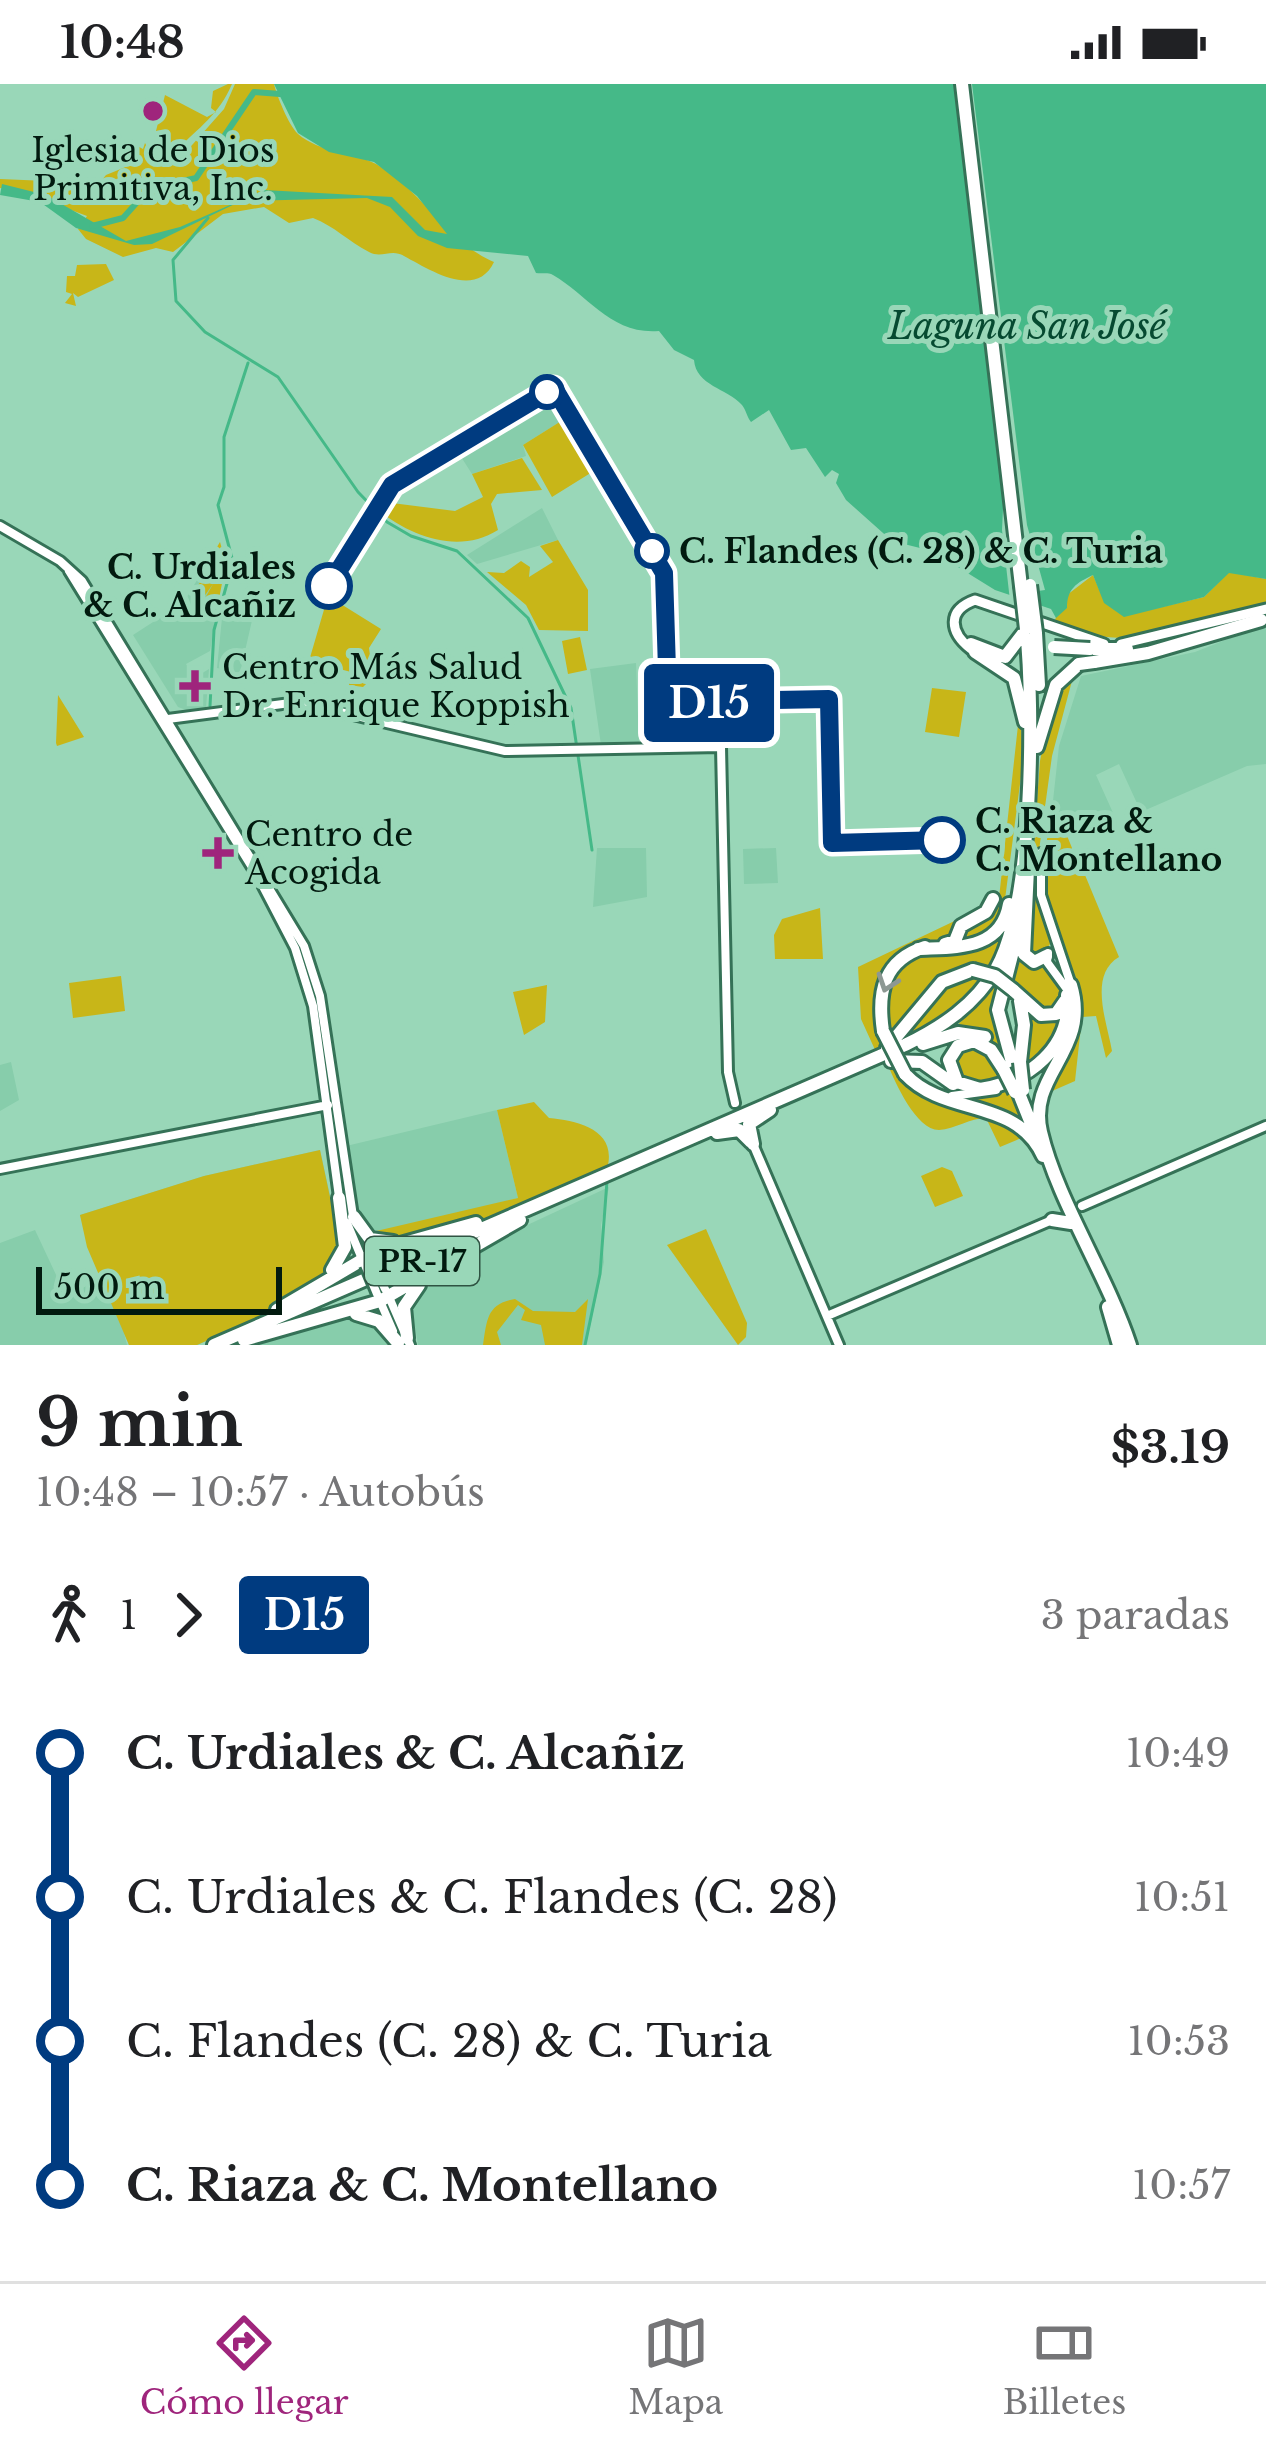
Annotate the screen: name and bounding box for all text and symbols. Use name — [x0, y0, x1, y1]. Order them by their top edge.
text: 10:48 — [60, 14, 185, 70]
marker: Iglesia de Dios Primitiva, Inc. — [140, 98, 166, 124]
place label: Iglesia de Dios Primitiva, Inc. — [31, 130, 275, 209]
water label: Laguna San José — [887, 304, 1169, 349]
unlabelled marker — [531, 376, 563, 408]
place label: C. Flandes (C. 28) & C. Turia — [679, 531, 1163, 572]
marker: C. Flandes (C. 28) & C. Turia — [636, 535, 668, 567]
place label: C. Urdiales & C. Alcañiz — [84, 547, 296, 626]
marker: C. Urdiales & C. Alcañiz — [307, 564, 351, 608]
place label: Centro Más Salud Dr. Enrique Koppish — [222, 647, 570, 726]
line badge: D15 — [640, 664, 778, 742]
marker: Centro Más Salud Dr. Enrique Koppish — [179, 670, 211, 702]
text: D15 — [668, 677, 750, 729]
place label: C. Riaza & C. Montellano — [975, 801, 1222, 880]
place label: Centro de Acogida — [244, 814, 413, 893]
marker: C. Riaza & C. Montellano — [920, 818, 964, 862]
marker: Centro de Acogida — [202, 837, 234, 869]
one-way arrow — [877, 972, 902, 993]
road number: PR-17 — [365, 1237, 479, 1285]
scale bar — [36, 1261, 282, 1314]
text: 500 m — [54, 1267, 165, 1308]
text: 9 min — [36, 1382, 243, 1464]
text: $3.19 — [1111, 1419, 1230, 1475]
text: 10:48 – 10:57 · Autobús — [36, 1468, 485, 1517]
icon: walk — [36, 1582, 102, 1648]
icon: forward — [155, 1582, 221, 1648]
text: D15 — [263, 1589, 345, 1641]
text: 1 — [120, 1591, 137, 1640]
text: 3 paradas — [1041, 1591, 1230, 1640]
text: C. Urdiales & C. Alcañiz — [126, 1725, 685, 1781]
text: 10:49 — [1126, 1729, 1230, 1778]
text: C. Urdiales & C. Flandes (C. 28) — [126, 1869, 837, 1925]
text: 10:51 — [1134, 1873, 1230, 1922]
text: C. Flandes (C. 28) & C. Turia — [126, 2013, 772, 2069]
text: 10:53 — [1127, 2017, 1230, 2066]
text: C. Riaza & C. Montellano — [126, 2157, 718, 2213]
text: 10:57 — [1132, 2161, 1230, 2210]
tab: Cómo llegar — [140, 2310, 349, 2423]
tab: Mapa — [628, 2310, 723, 2423]
tab: Billetes — [1003, 2310, 1126, 2423]

